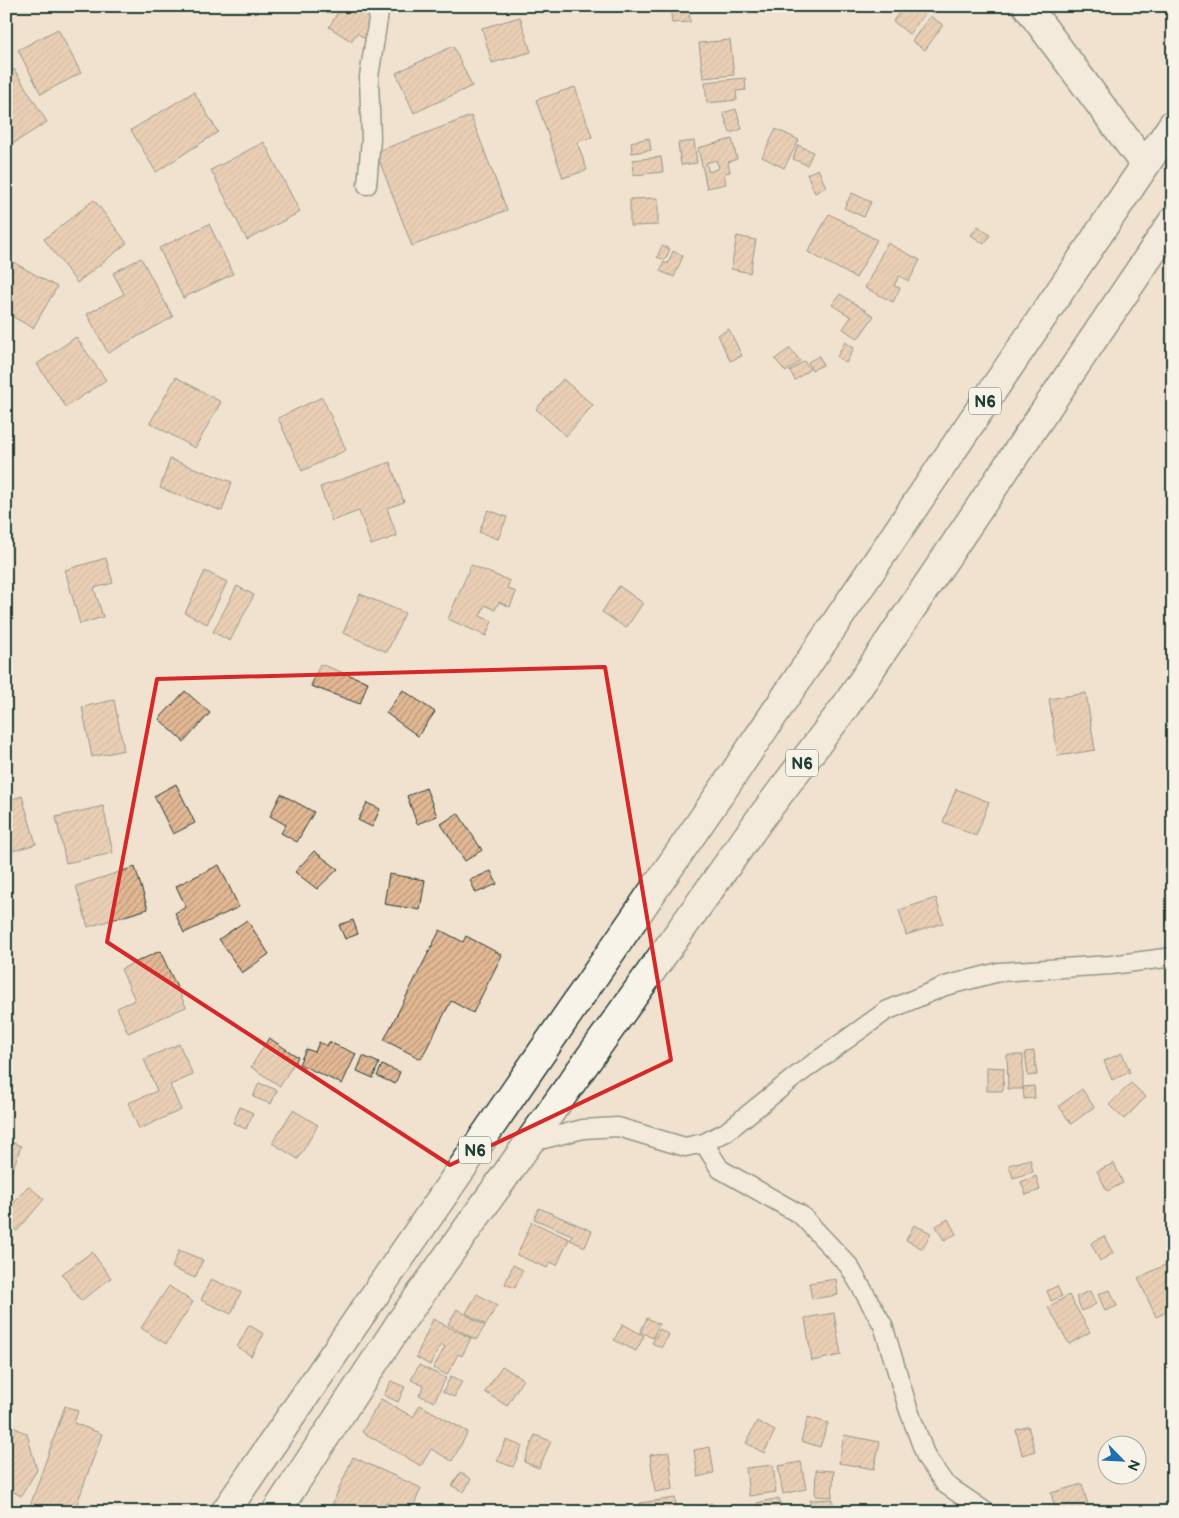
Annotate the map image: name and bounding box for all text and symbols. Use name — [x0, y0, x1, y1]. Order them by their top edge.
road number: N6 — [969, 388, 1001, 414]
road number: N6 — [786, 750, 818, 776]
road number: N6 — [459, 1136, 491, 1164]
north arrow — [1096, 1436, 1146, 1486]
text: N — [1124, 1457, 1143, 1473]

